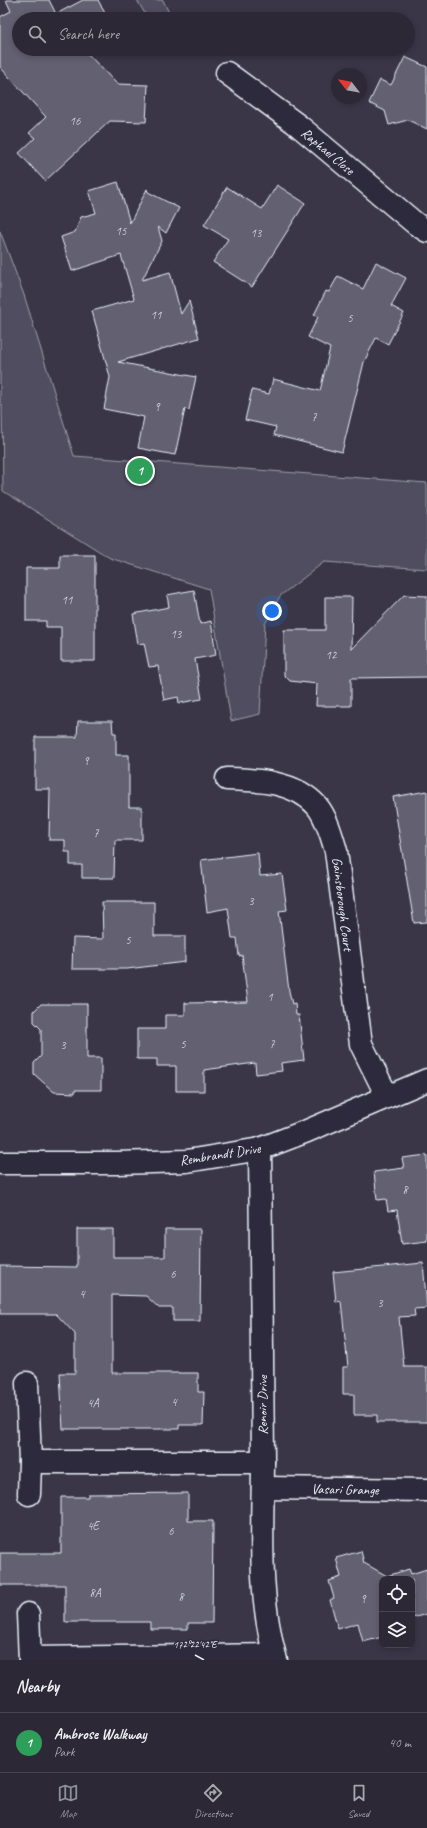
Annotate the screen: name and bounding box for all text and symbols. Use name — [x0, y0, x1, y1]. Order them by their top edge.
search box — [12, 12, 415, 56]
icon: search — [26, 23, 48, 45]
text: Search here — [58, 25, 119, 44]
north arrow — [331, 68, 367, 104]
house number: 16 — [70, 113, 81, 129]
street label: Raphael Close — [298, 124, 359, 180]
house number: 15 — [116, 223, 127, 239]
house number: 13 — [251, 225, 263, 241]
house number: 11 — [151, 307, 162, 323]
house number: 5 — [347, 310, 353, 326]
house number: 9 — [154, 399, 161, 415]
house number: 7 — [311, 409, 317, 425]
pin: 1 — [127, 456, 153, 486]
house number: 11 — [62, 592, 73, 608]
your location — [262, 601, 282, 621]
house number: 13 — [171, 626, 183, 642]
house number: 12 — [326, 647, 338, 663]
house number: 9 — [83, 753, 90, 769]
house number: 7 — [93, 825, 99, 841]
street label: Gainsborough Court — [328, 856, 357, 953]
house number: 3 — [248, 893, 255, 909]
house number: 5 — [125, 932, 131, 948]
house number: 1 — [267, 989, 273, 1005]
house number: 5 — [180, 1036, 186, 1052]
house number: 7 — [269, 1036, 275, 1052]
house number: 3 — [60, 1037, 67, 1053]
street label: Rembrandt Drive — [179, 1139, 263, 1169]
house number: 8 — [402, 1182, 409, 1198]
house number: 6 — [170, 1266, 176, 1282]
house number: 4 — [79, 1286, 86, 1302]
house number: 3 — [377, 1295, 384, 1311]
street label: Renoir Drive — [254, 1374, 271, 1435]
house number: 4 — [171, 1394, 178, 1410]
house number: 4A — [87, 1395, 100, 1411]
street label: Vasari Grange — [311, 1480, 380, 1499]
house number: 4E — [87, 1518, 101, 1534]
house number: 6 — [168, 1523, 174, 1539]
map controls — [379, 1576, 415, 1648]
button: locate — [379, 1576, 415, 1612]
house number: 8A — [89, 1585, 102, 1601]
house number: 8 — [178, 1589, 185, 1605]
house number: 9 — [360, 1591, 367, 1607]
button: layers — [379, 1612, 415, 1648]
text: 172°22'42"E — [173, 1638, 218, 1651]
text: Nearby — [16, 1676, 59, 1697]
text: Ambrose Walkway — [54, 1725, 147, 1744]
text: 1 — [26, 1735, 32, 1751]
text: 40 m — [389, 1735, 411, 1751]
text: Park — [54, 1744, 75, 1760]
tab: Map — [57, 1782, 79, 1820]
tab: Directions — [194, 1782, 233, 1820]
tab: Saved — [348, 1782, 370, 1820]

